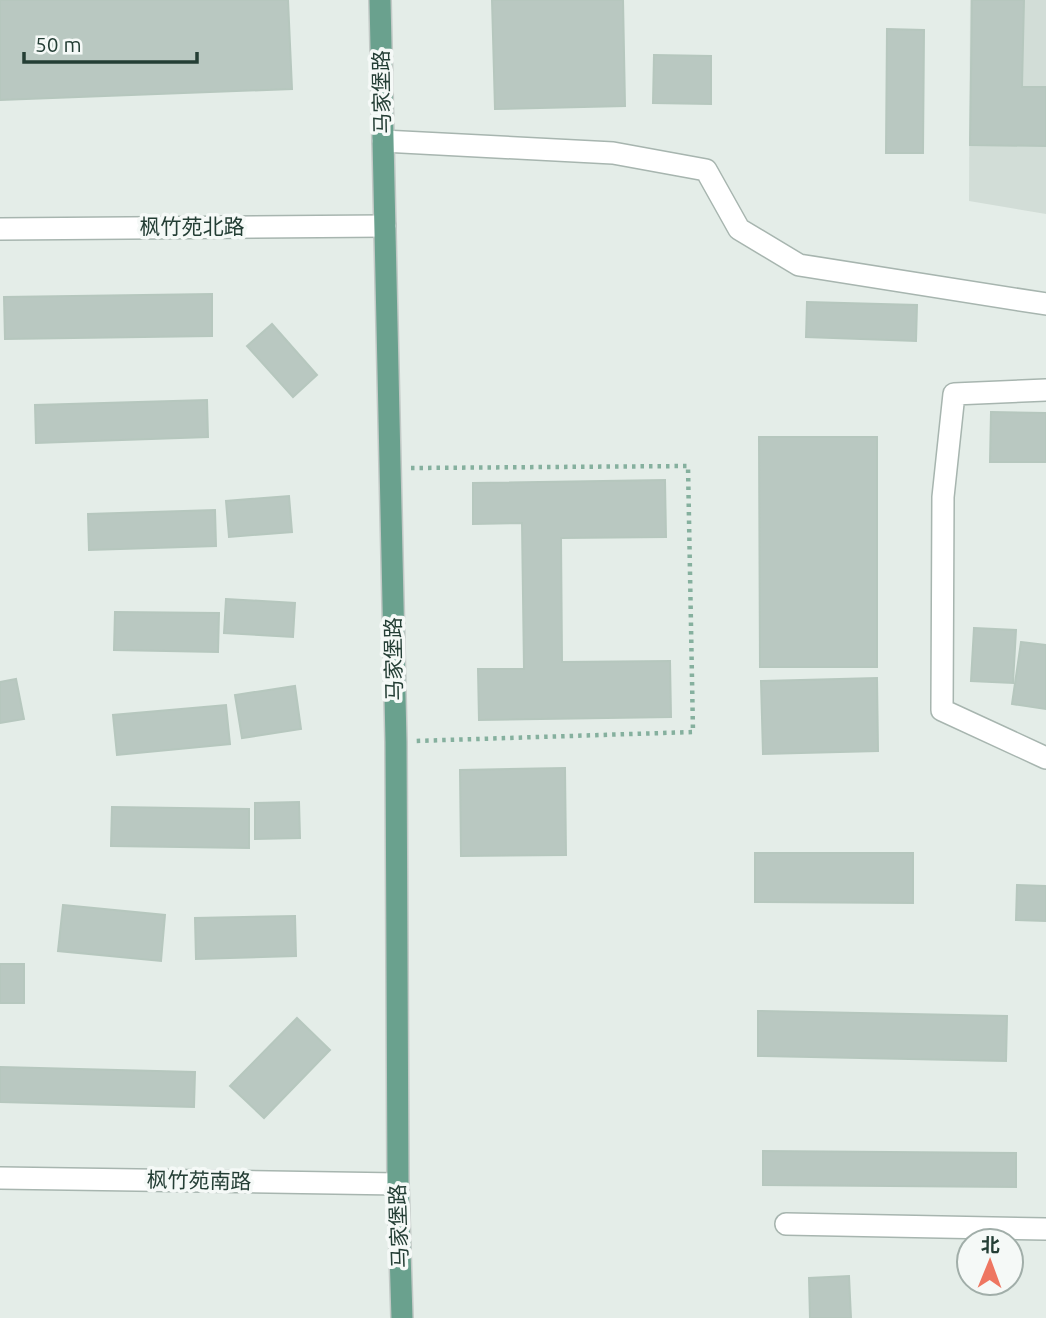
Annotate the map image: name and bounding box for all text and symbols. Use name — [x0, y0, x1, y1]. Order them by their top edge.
scale bar — [24, 21, 198, 65]
text: 50 m — [35, 32, 82, 56]
street label: 马家堡路 — [368, 50, 394, 134]
street label: 枫竹苑北路 — [140, 214, 245, 238]
street label: 马家堡路 — [380, 617, 406, 701]
street label: 枫竹苑南路 — [146, 1167, 252, 1193]
street label: 马家堡路 — [385, 1184, 411, 1268]
north arrow — [955, 1227, 1025, 1297]
text: 北 — [981, 1234, 1000, 1256]

